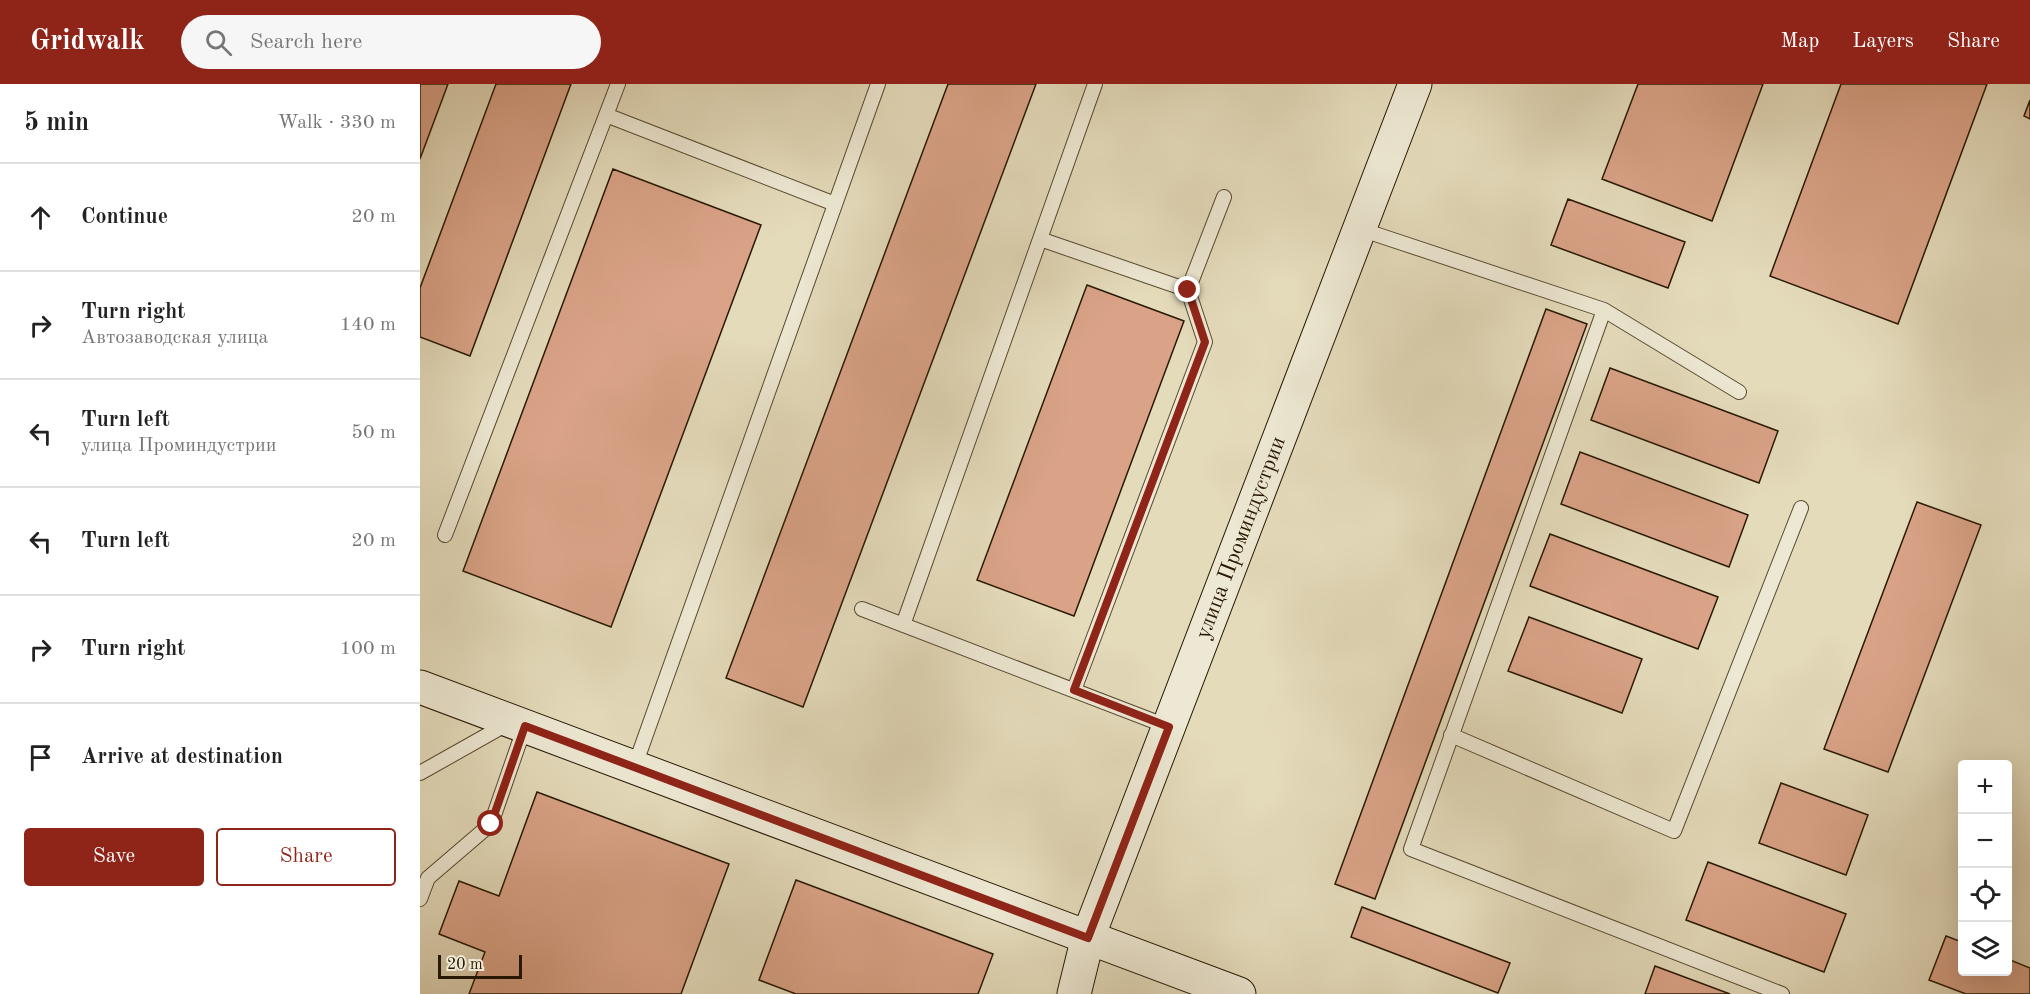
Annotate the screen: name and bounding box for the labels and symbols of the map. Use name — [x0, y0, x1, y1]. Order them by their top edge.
route end — [1174, 276, 1200, 302]
street label: улица Проминдустрии — [1192, 434, 1290, 642]
route start — [477, 810, 503, 836]
scale bar — [438, 952, 522, 980]

